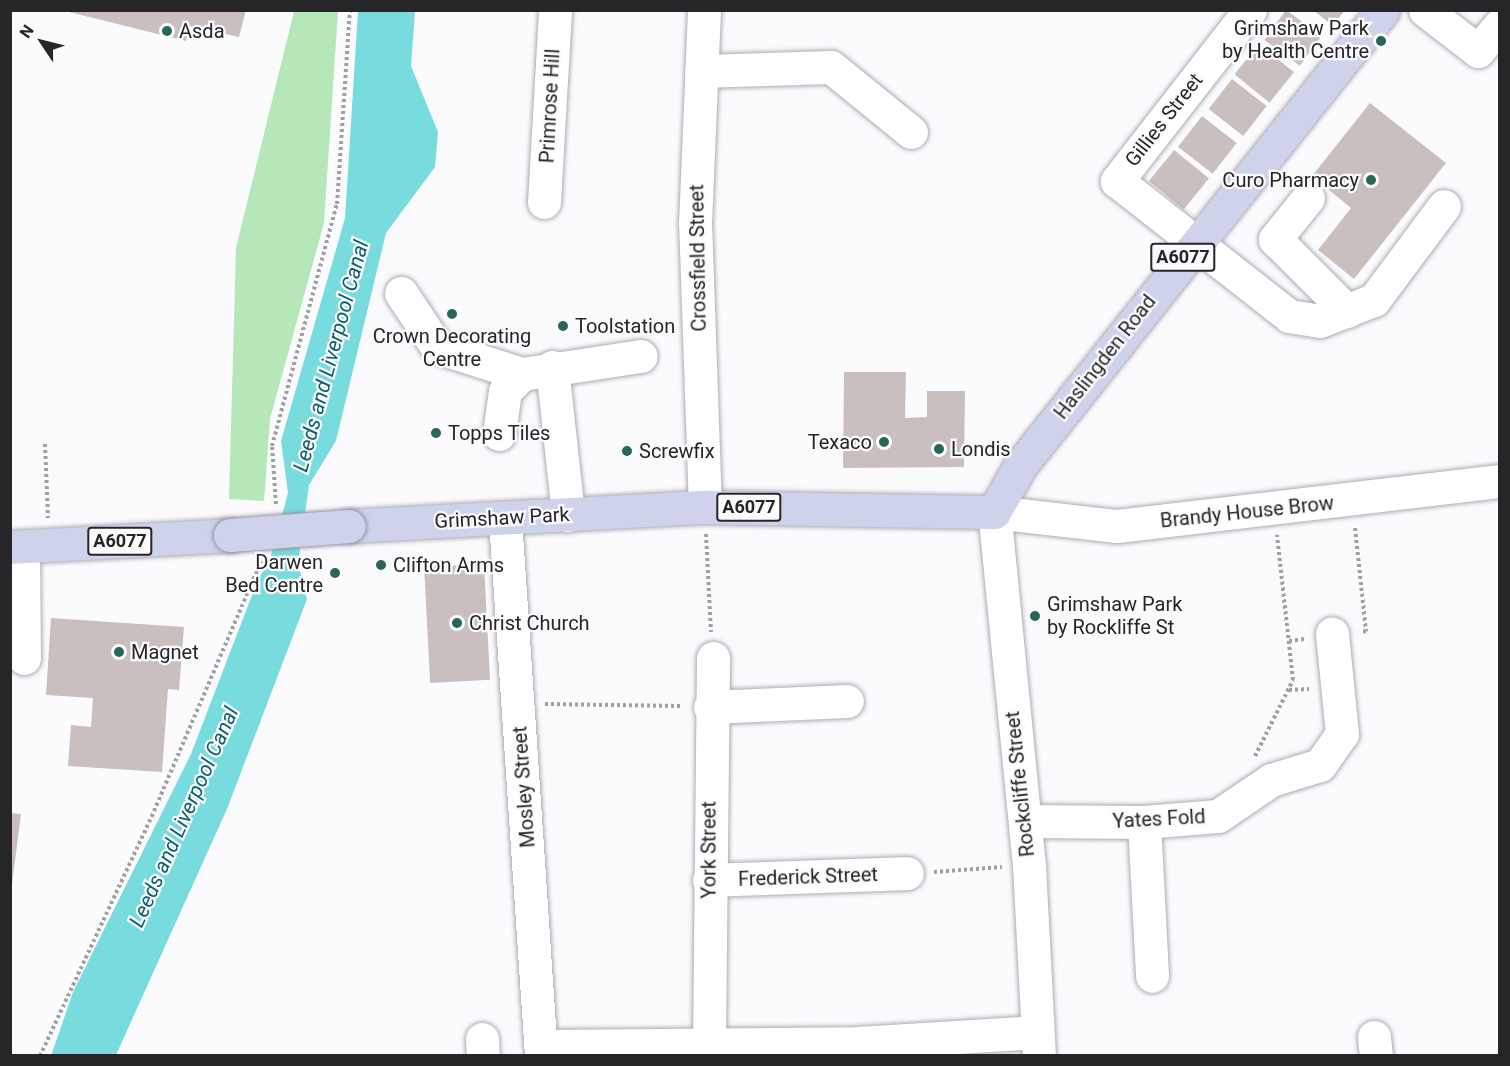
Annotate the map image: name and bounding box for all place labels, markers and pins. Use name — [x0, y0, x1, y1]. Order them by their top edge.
place label: Grimshaw Park by Health Centre — [1222, 17, 1369, 64]
place label: Asda — [179, 19, 225, 43]
marker: Asda — [160, 24, 174, 38]
marker: Grimshaw Park by Health Centre — [1374, 34, 1388, 48]
place label: Curo Pharmacy — [1222, 168, 1359, 192]
marker: Curo Pharmacy — [1364, 173, 1378, 187]
marker: Crown Decorating Centre — [445, 307, 459, 321]
place label: Toolstation — [575, 314, 675, 338]
marker: Toolstation — [556, 319, 570, 333]
place label: Crown Decorating Centre — [373, 324, 531, 371]
place label: Topps Tiles — [448, 421, 551, 445]
marker: Topps Tiles — [429, 426, 443, 440]
place label: Texaco — [808, 430, 872, 454]
marker: Texaco — [877, 435, 891, 449]
place label: Londis — [951, 437, 1011, 461]
place label: Screwfix — [639, 439, 715, 463]
marker: Londis — [932, 442, 946, 456]
marker: Screwfix — [620, 444, 634, 458]
place label: Darwen Bed Centre — [225, 550, 323, 597]
place label: Clifton Arms — [393, 553, 504, 577]
marker: Clifton Arms — [374, 558, 388, 572]
marker: Darwen Bed Centre — [328, 566, 342, 580]
place label: Grimshaw Park by Rockliffe St — [1047, 592, 1182, 639]
marker: Grimshaw Park by Rockliffe St — [1028, 609, 1042, 623]
place label: Christ Church — [469, 611, 590, 635]
marker: Christ Church — [450, 616, 464, 630]
place label: Magnet — [131, 640, 199, 664]
marker: Magnet — [112, 645, 126, 659]

